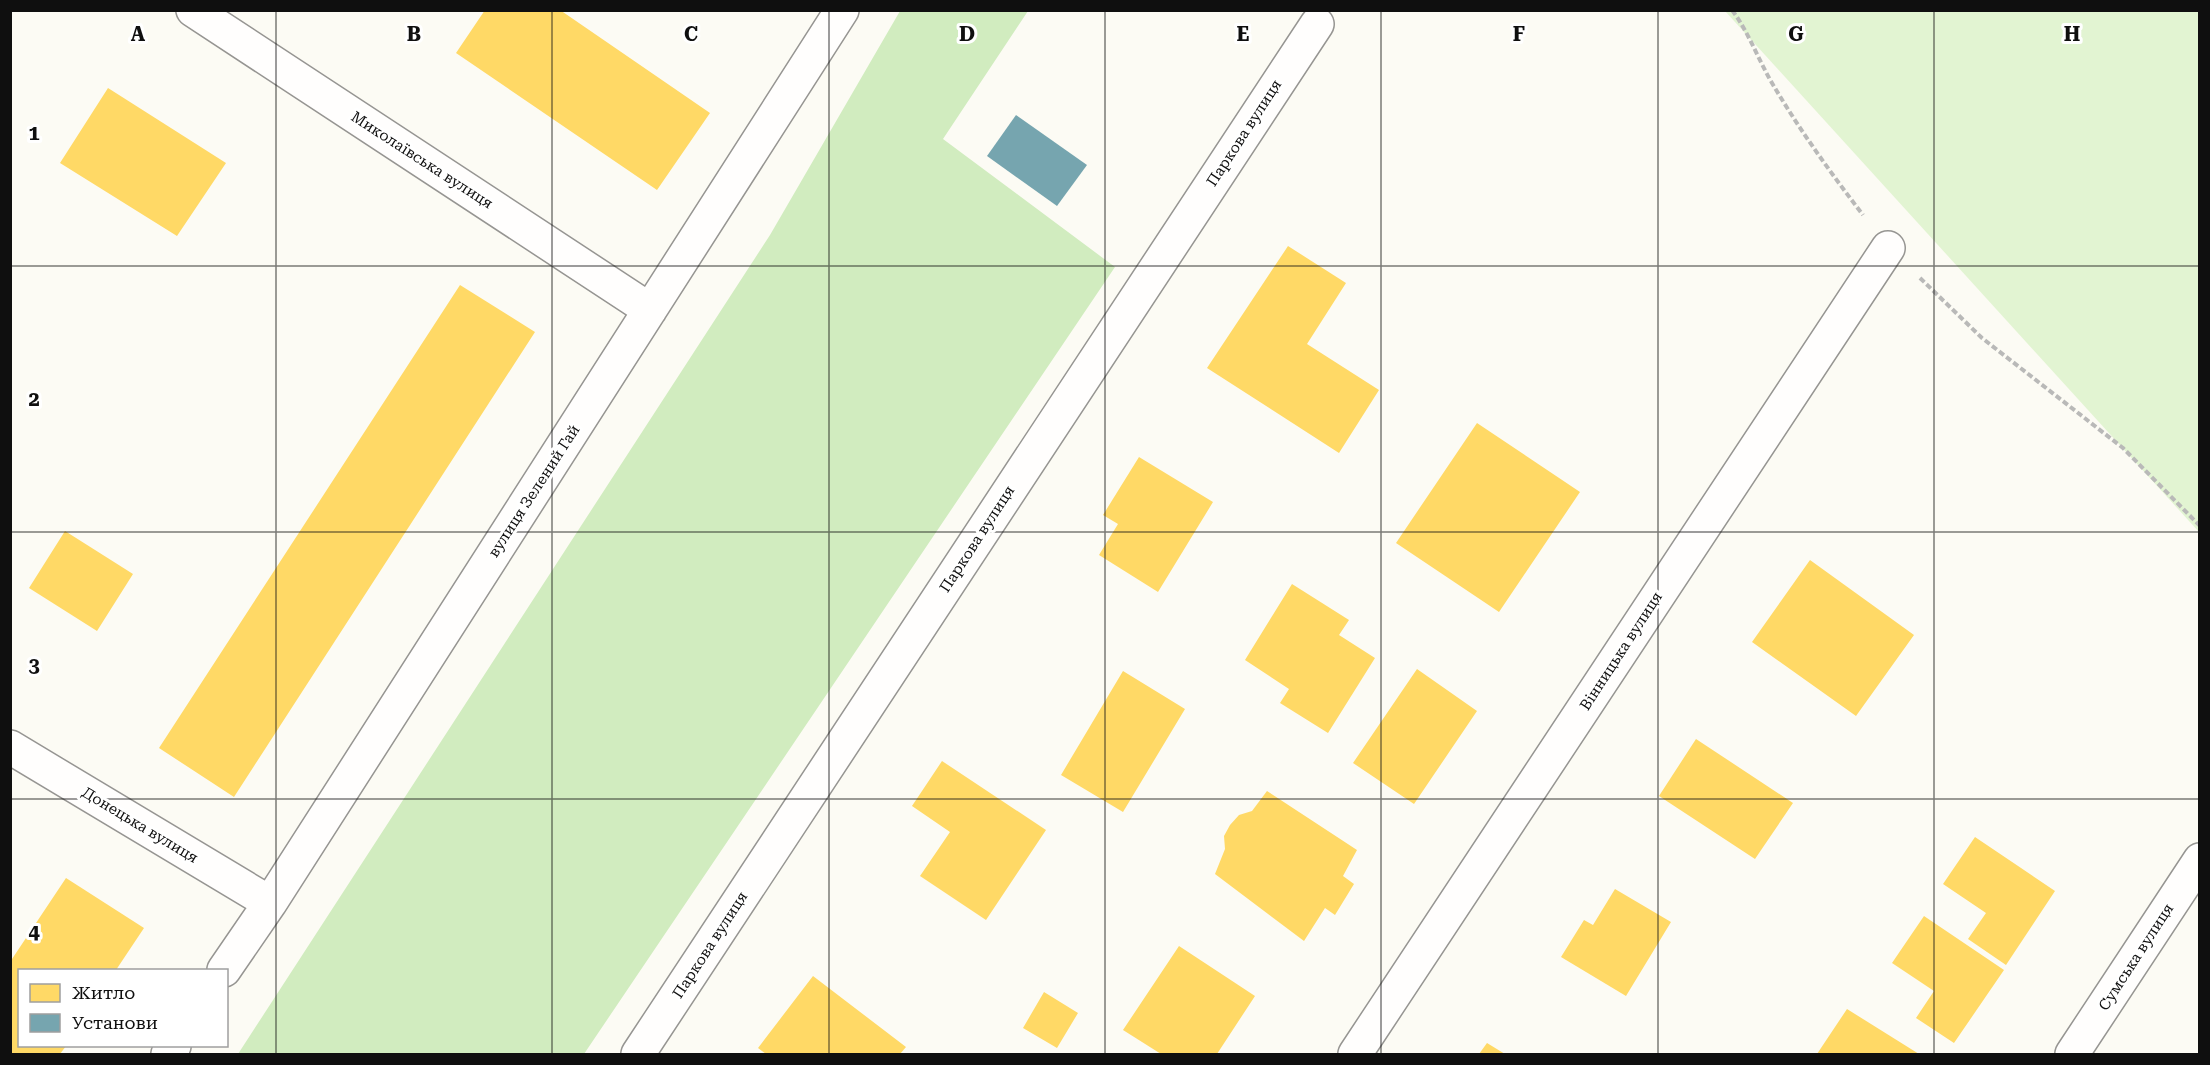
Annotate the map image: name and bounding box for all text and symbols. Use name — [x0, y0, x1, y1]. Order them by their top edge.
text: A — [131, 22, 146, 46]
text: B — [407, 22, 421, 46]
text: C — [684, 22, 698, 46]
text: D — [959, 22, 975, 46]
text: E — [1237, 22, 1250, 46]
text: F — [1513, 22, 1525, 46]
text: G — [1788, 22, 1804, 46]
text: H — [2064, 22, 2080, 46]
street label: Паркова вулиця — [1203, 76, 1285, 190]
street label: Миколаївська вулиця — [348, 107, 496, 213]
text: 1 — [28, 121, 40, 145]
text: 2 — [28, 387, 40, 411]
street label: вулиця Зелений Гай — [484, 421, 584, 561]
street label: Паркова вулиця — [936, 482, 1018, 596]
street label: Вінницька вулиця — [1576, 588, 1666, 714]
text: 3 — [28, 653, 40, 677]
street label: Донецька вулиця — [79, 783, 201, 867]
street label: Паркова вулиця — [669, 888, 751, 1002]
street label: Сумська вулиця — [2095, 900, 2177, 1014]
text: 4 — [28, 920, 40, 944]
legend — [18, 969, 228, 1047]
text: Житло — [72, 982, 135, 1003]
text: Установи — [72, 1012, 158, 1033]

